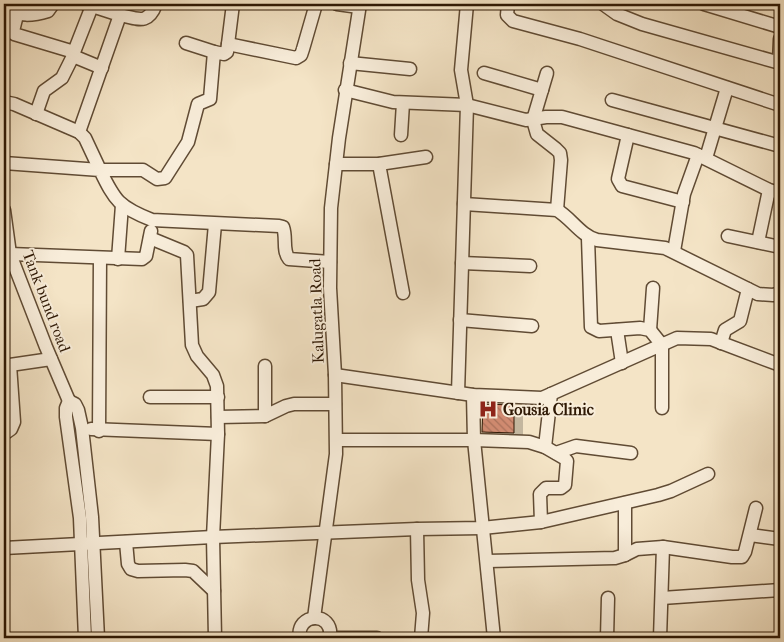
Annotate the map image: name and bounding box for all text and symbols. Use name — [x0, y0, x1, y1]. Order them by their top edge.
street label: Tank bund road — [18, 248, 75, 355]
street label: Kalugatla Road — [305, 258, 328, 364]
hospital icon: Gousia Clinic — [477, 398, 499, 420]
place label: Gousia Clinic — [503, 400, 594, 419]

